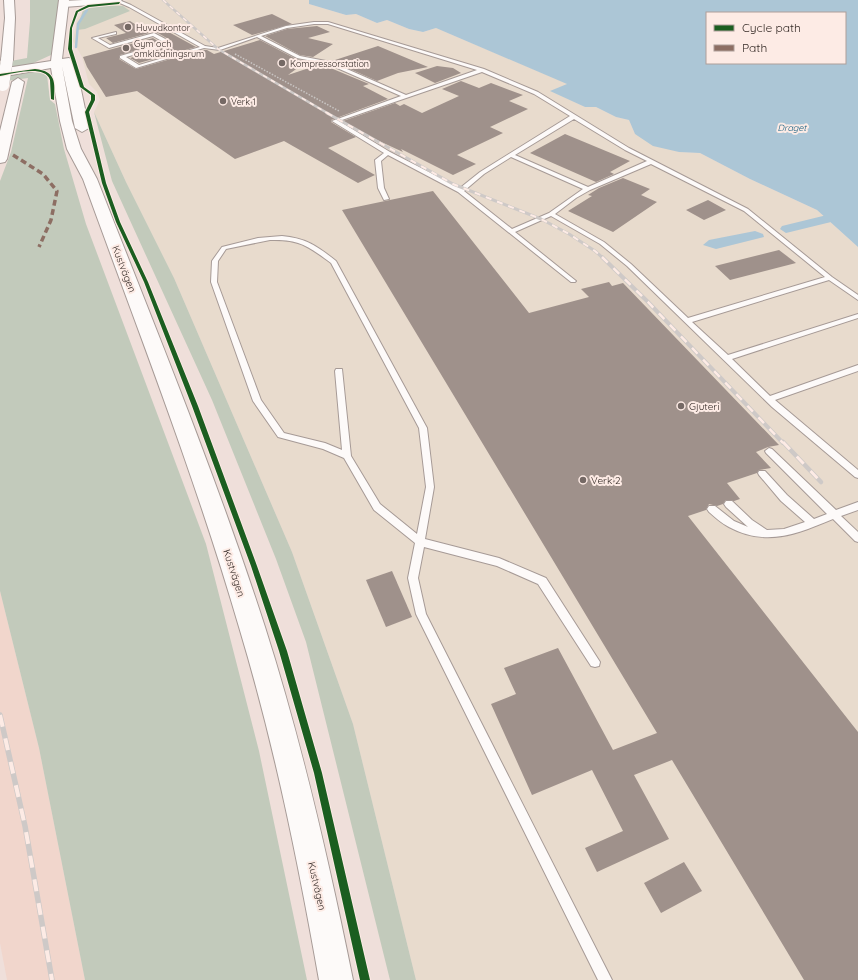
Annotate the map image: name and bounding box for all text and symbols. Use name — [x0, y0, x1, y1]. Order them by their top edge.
legend — [706, 12, 846, 64]
text: Cycle path — [742, 20, 801, 35]
marker: Huvudkontor — [123, 22, 133, 32]
place label: Huvudkontor — [136, 22, 191, 33]
place label: Gym och omklädningsrum — [134, 38, 204, 59]
text: Path — [742, 40, 767, 55]
marker: Gym och omklädningsrum — [121, 43, 131, 53]
marker: Kompressorstation — [277, 58, 287, 68]
place label: Kompressorstation — [290, 58, 369, 69]
marker: Verk 1 — [218, 96, 228, 106]
place label: Verk 1 — [231, 96, 256, 107]
water label: Draget — [778, 122, 807, 133]
street label: Kustvägen — [109, 244, 139, 294]
place label: Gjuteri — [689, 400, 719, 413]
marker: Gjuteri — [676, 401, 686, 411]
place label: Verk 2 — [591, 474, 621, 487]
marker: Verk 2 — [578, 475, 588, 485]
street label: Kustvägen — [220, 548, 248, 598]
street label: Kustvägen — [305, 861, 329, 911]

